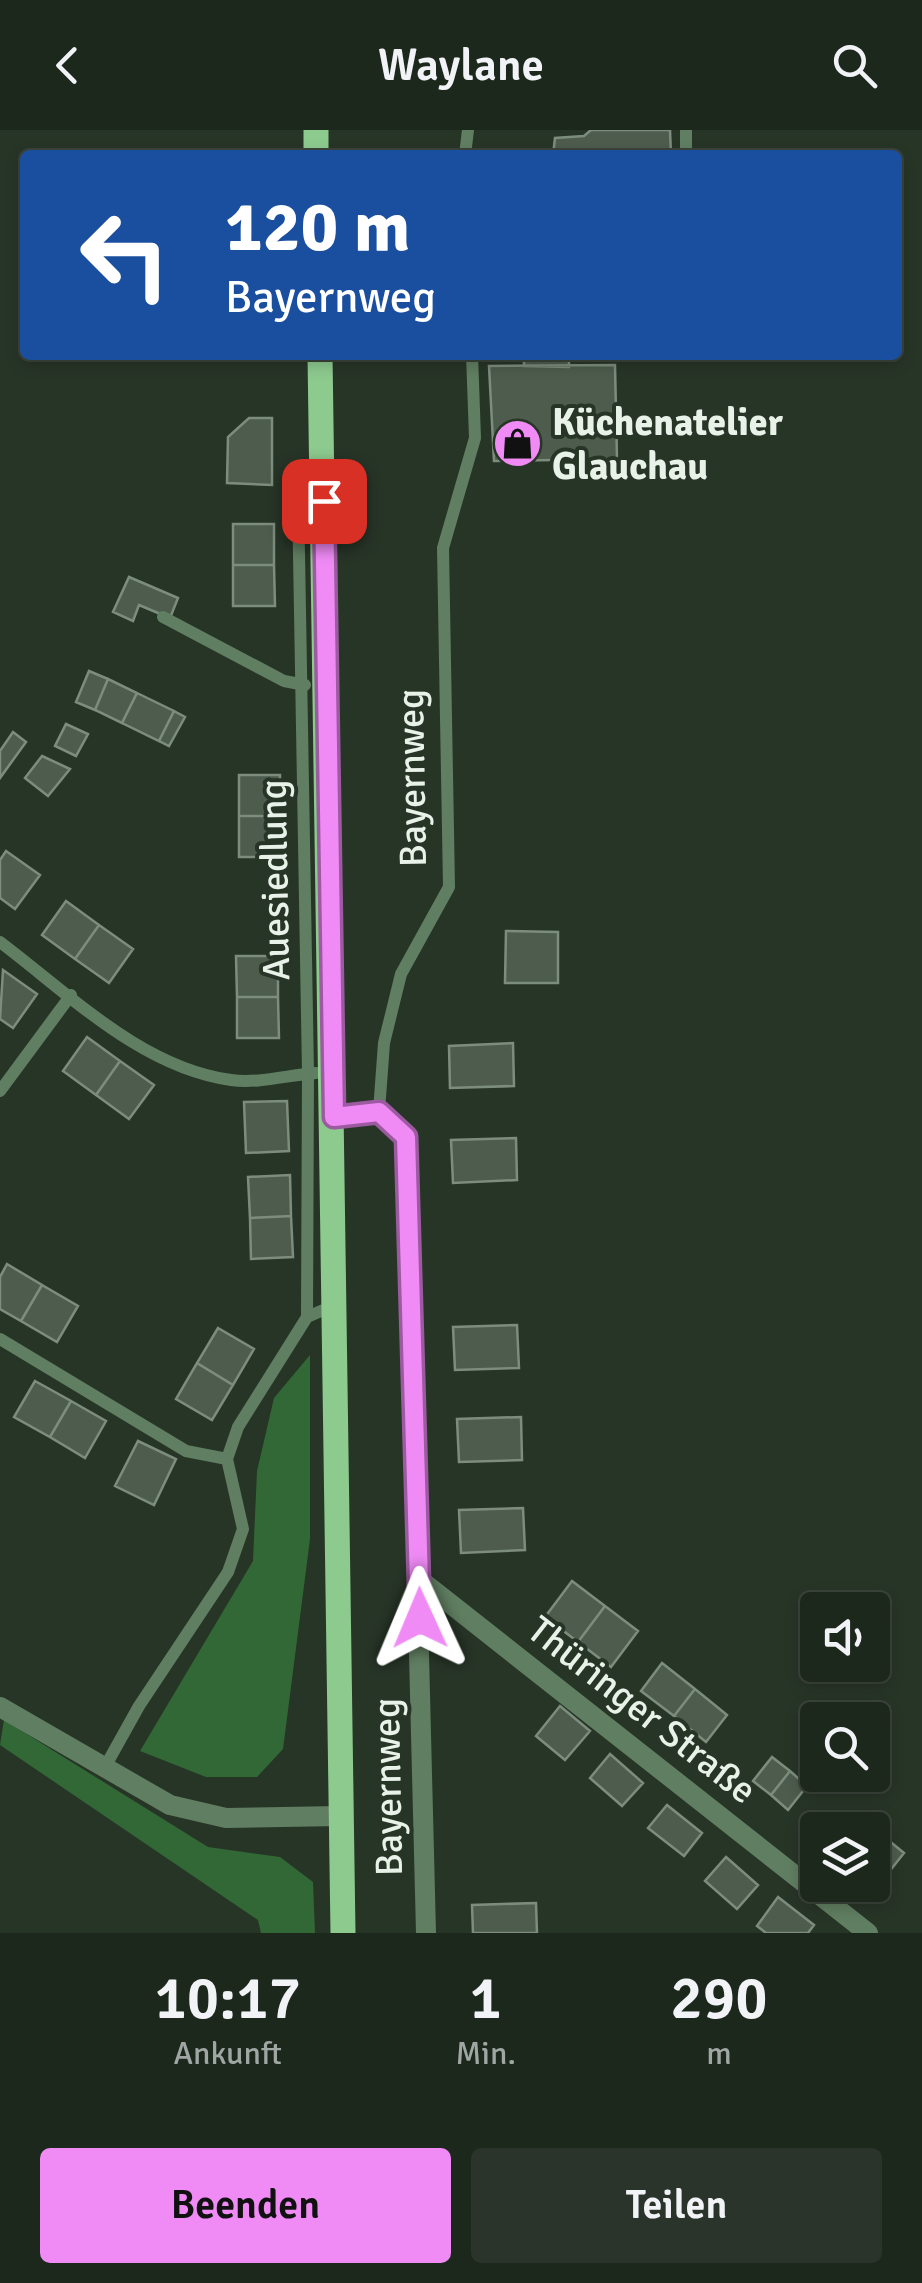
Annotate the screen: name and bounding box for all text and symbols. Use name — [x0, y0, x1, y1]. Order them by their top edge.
icon: back — [40, 38, 95, 93]
text: Waylane — [378, 38, 544, 93]
icon: search — [827, 38, 882, 93]
text: 120 m — [225, 184, 410, 270]
icon: left — [60, 190, 190, 320]
text: Bayernweg — [225, 270, 436, 325]
place label: Küchenatelier Glauchau — [552, 399, 784, 490]
shop icon: Küchenatelier Glauchau — [491, 418, 543, 470]
pin — [282, 459, 367, 544]
icon: arrive — [297, 474, 352, 529]
street label: Bayernweg — [387, 688, 437, 868]
street label: Auesiedlung — [250, 779, 300, 981]
position arrow — [368, 1566, 472, 1670]
map controls — [800, 1592, 890, 1902]
button: sound — [800, 1592, 890, 1682]
street label: Thüringer Straße — [518, 1606, 766, 1814]
street label: Bayernweg — [363, 1697, 413, 1877]
button: search — [800, 1702, 890, 1792]
button: layers — [800, 1812, 890, 1902]
text: 10:17 — [154, 1962, 301, 2036]
text: 1 — [469, 1962, 502, 2036]
text: 290 — [670, 1962, 768, 2036]
text: Ankunft — [174, 2034, 282, 2073]
text: Min. — [455, 2034, 516, 2073]
text: m — [706, 2034, 732, 2073]
button: Beenden — [40, 2148, 451, 2263]
button: Teilen — [471, 2148, 882, 2263]

